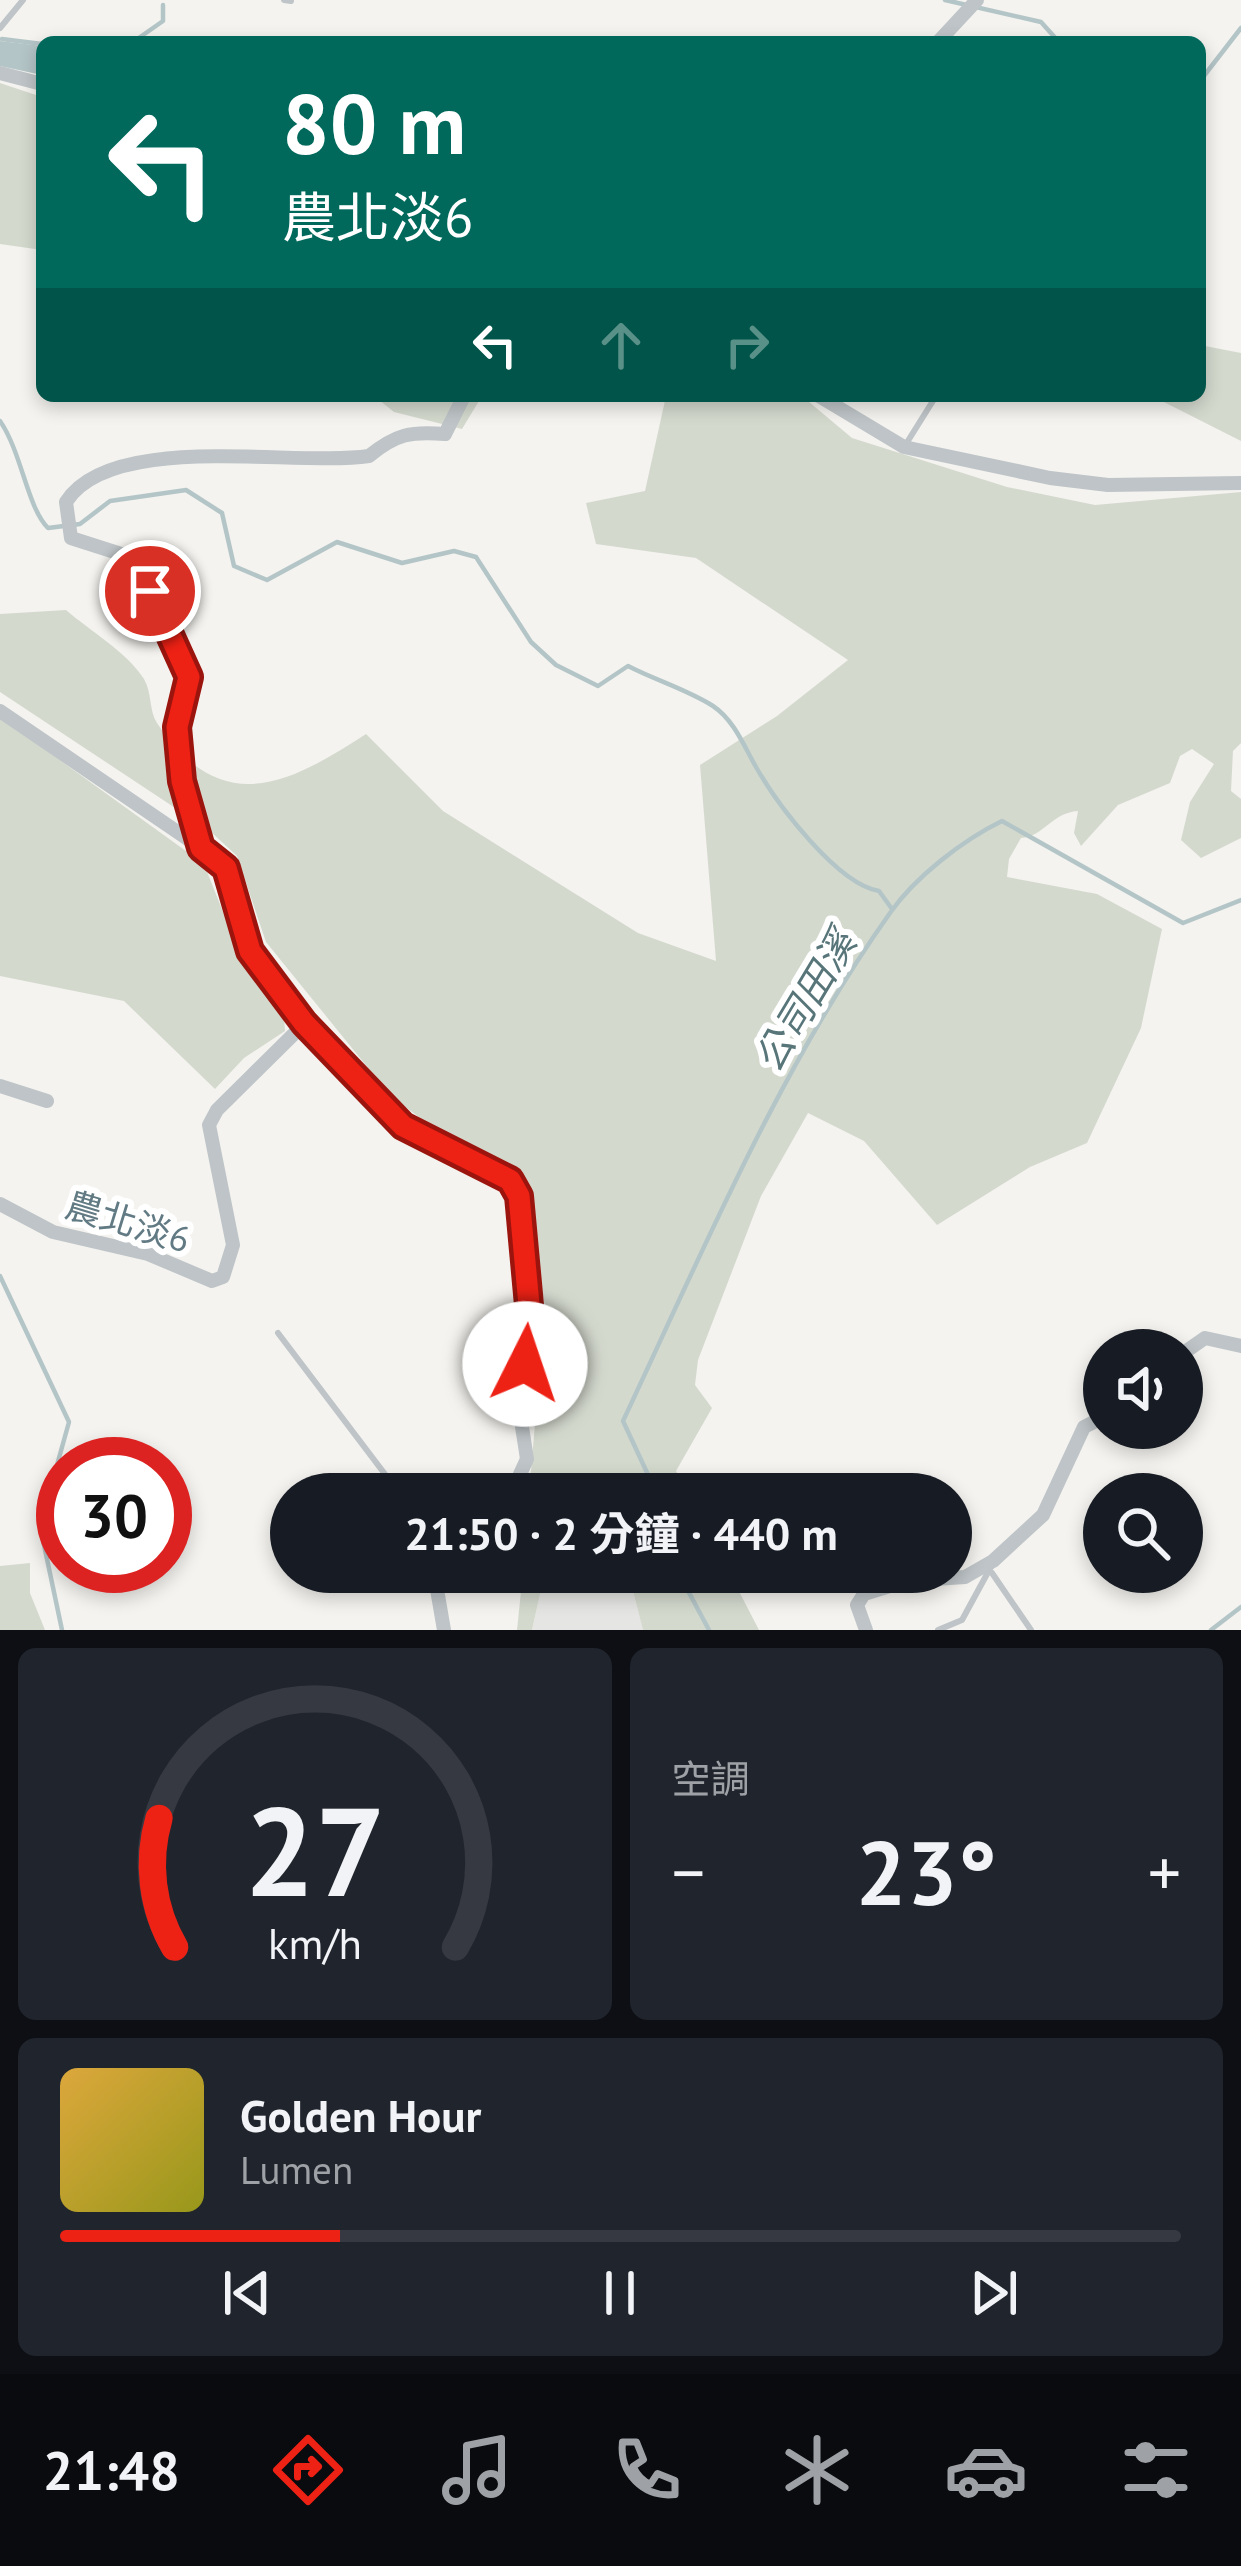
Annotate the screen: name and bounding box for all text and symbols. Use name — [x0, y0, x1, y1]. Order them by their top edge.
text: 80 m — [282, 68, 466, 177]
icon: left — [84, 84, 240, 240]
text: 農北淡6 — [282, 182, 473, 252]
icon: left — [462, 312, 528, 378]
icon: ahead — [588, 312, 654, 378]
icon: right — [714, 312, 780, 378]
pin — [99, 540, 201, 642]
icon: arrive — [117, 558, 183, 624]
water label: 公司田溪 — [743, 916, 869, 1081]
street label: 農北淡6 — [60, 1180, 196, 1263]
position arrow — [462, 1301, 588, 1427]
map controls — [1083, 1329, 1203, 1593]
button: sound — [1083, 1329, 1203, 1449]
speed limit sign: 30 — [36, 1437, 192, 1593]
button: search — [1083, 1473, 1203, 1593]
text: 21:50 · 2 分鐘 · 440 m — [404, 1504, 838, 1562]
text: 空調 — [672, 1753, 750, 1804]
text: 27 — [244, 1769, 386, 1930]
text: 23° — [856, 1813, 997, 1930]
text: − — [672, 1829, 705, 1914]
text: + — [1148, 1829, 1181, 1914]
text: km/h — [268, 1915, 362, 1971]
text: Golden Hour — [240, 2086, 481, 2144]
text: Lumen — [240, 2144, 353, 2195]
icon: previous — [214, 2260, 280, 2326]
icon: pause — [587, 2260, 653, 2326]
icon: next — [961, 2260, 1027, 2326]
icon: directions — [266, 2428, 350, 2512]
icon: music — [435, 2428, 519, 2512]
icon: phone — [605, 2428, 689, 2512]
icon: climate — [775, 2428, 859, 2512]
icon: car — [944, 2428, 1028, 2512]
icon: filters — [1114, 2428, 1198, 2512]
text: 21:48 — [43, 2435, 180, 2505]

